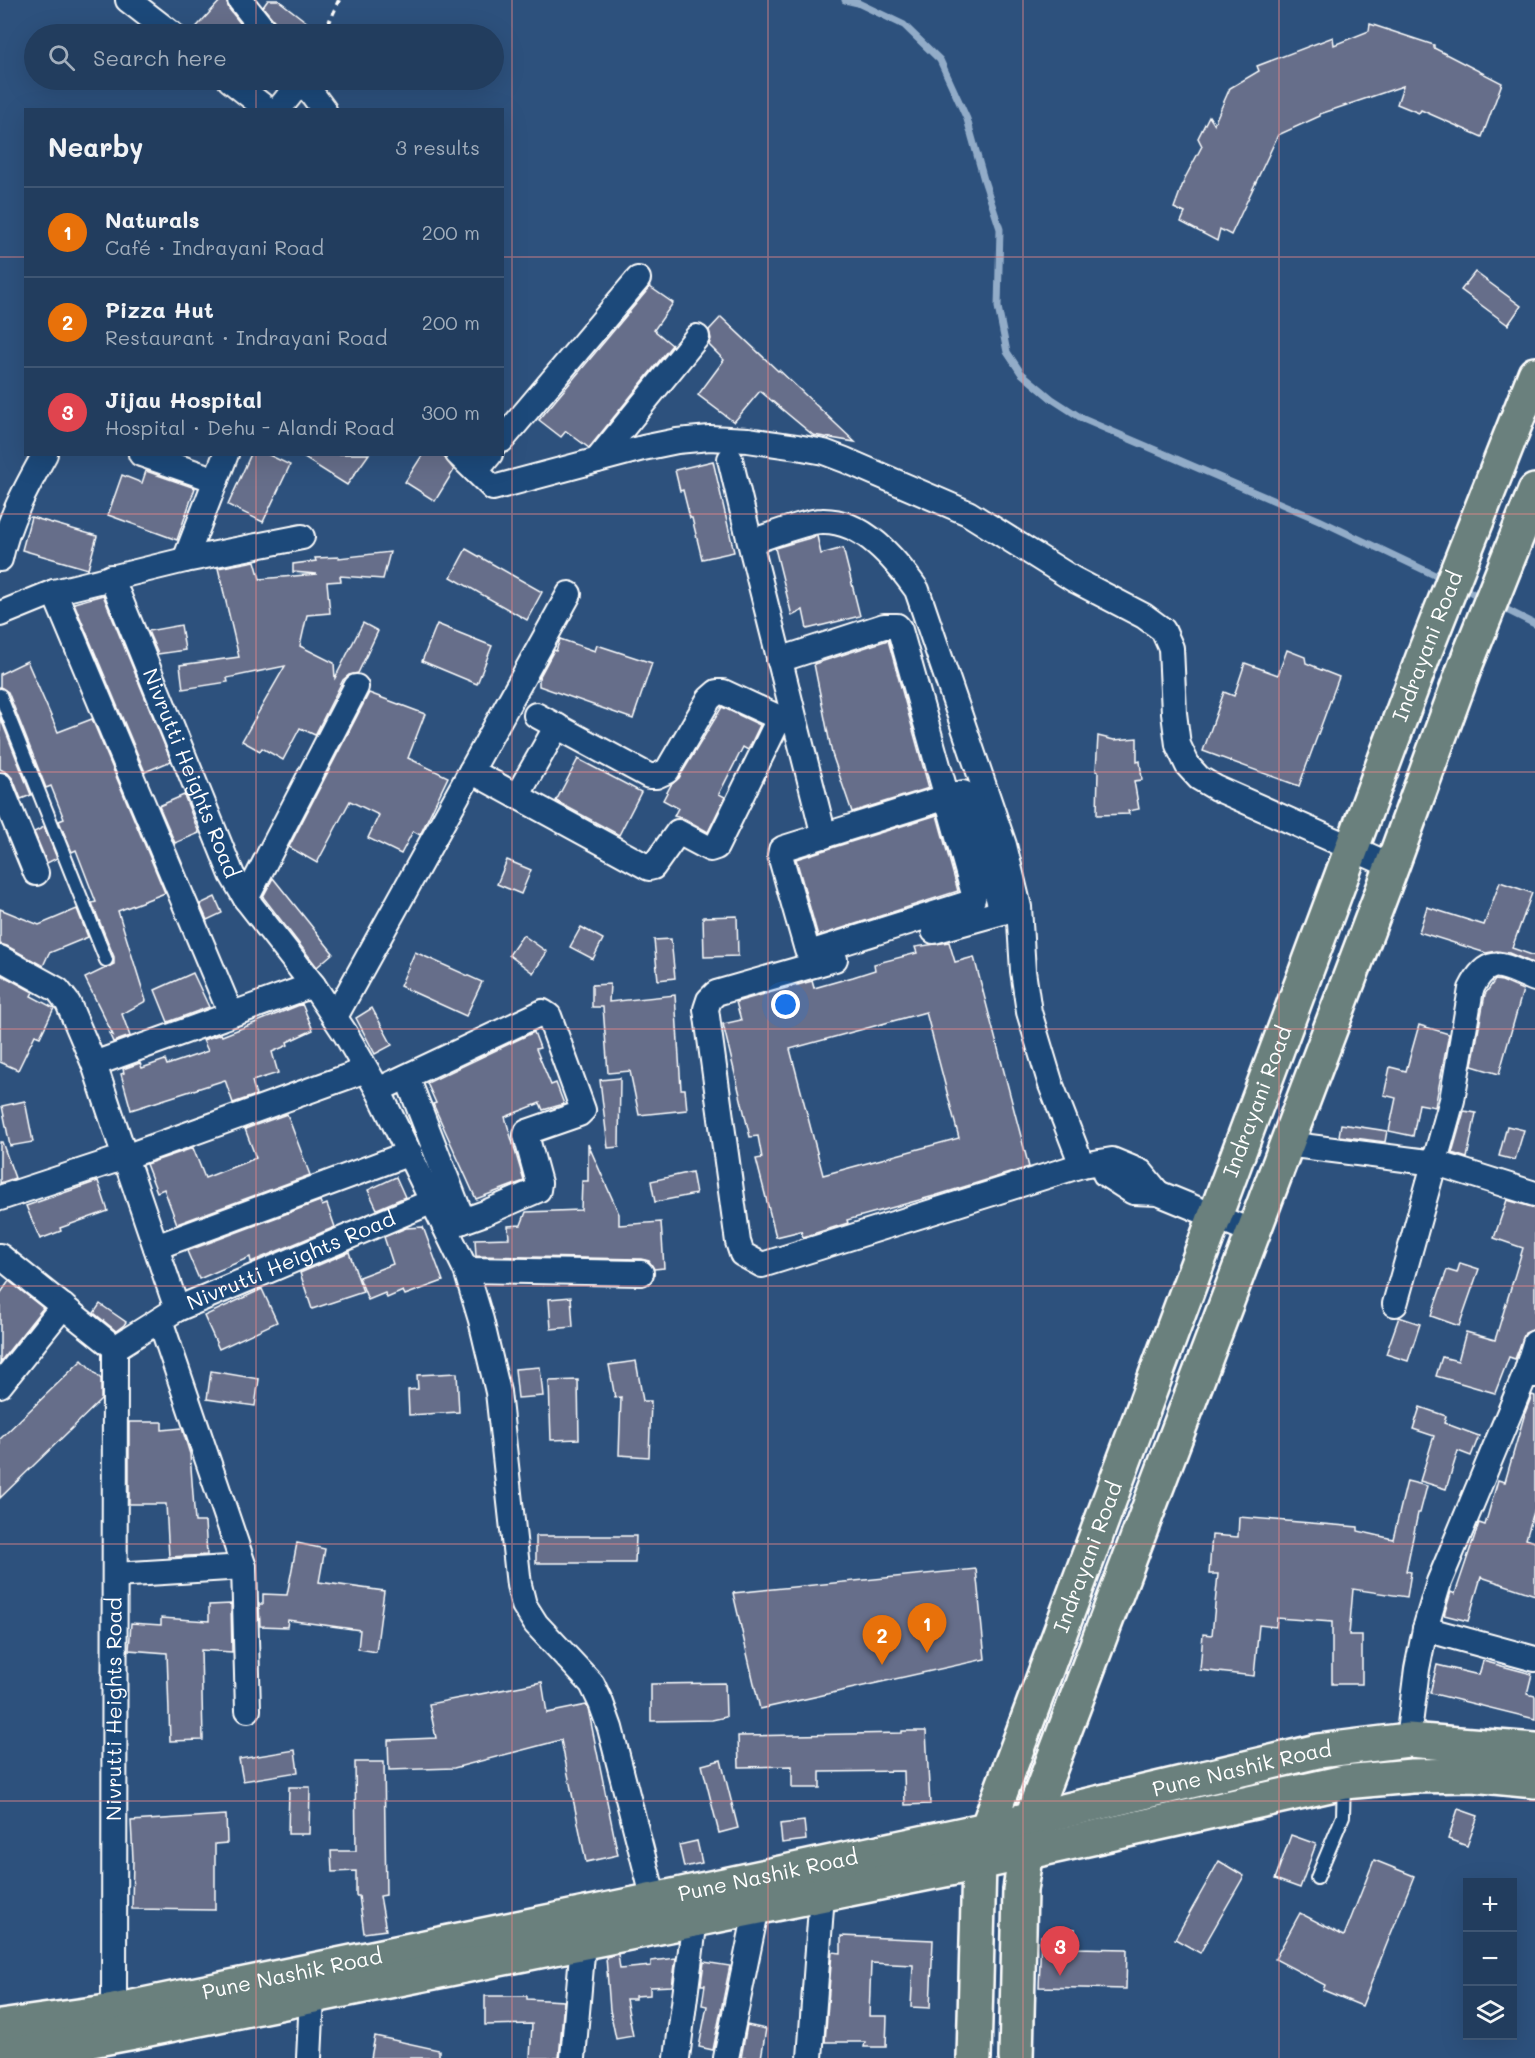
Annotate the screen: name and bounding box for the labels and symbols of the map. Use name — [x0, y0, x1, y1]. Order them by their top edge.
street label: Indrayani Road — [1385, 567, 1468, 725]
street label: Nivrutti Heights Road — [138, 664, 247, 882]
your location — [771, 990, 800, 1019]
street label: Indrayani Road — [1216, 1022, 1297, 1180]
street label: Nivrutti Heights Road — [182, 1204, 399, 1315]
street label: Indrayani Road — [1046, 1477, 1127, 1636]
street label: Nivrutti Heights Road — [99, 1597, 127, 1821]
pin: 1 — [908, 1604, 946, 1653]
pin: 2 — [862, 1616, 902, 1665]
street label: Pune Nashik Road — [1150, 1734, 1333, 1802]
street label: Pune Nashik Road — [675, 1842, 860, 1907]
pin: 3 — [1040, 1926, 1080, 1976]
street label: Pune Nashik Road — [199, 1941, 384, 2005]

